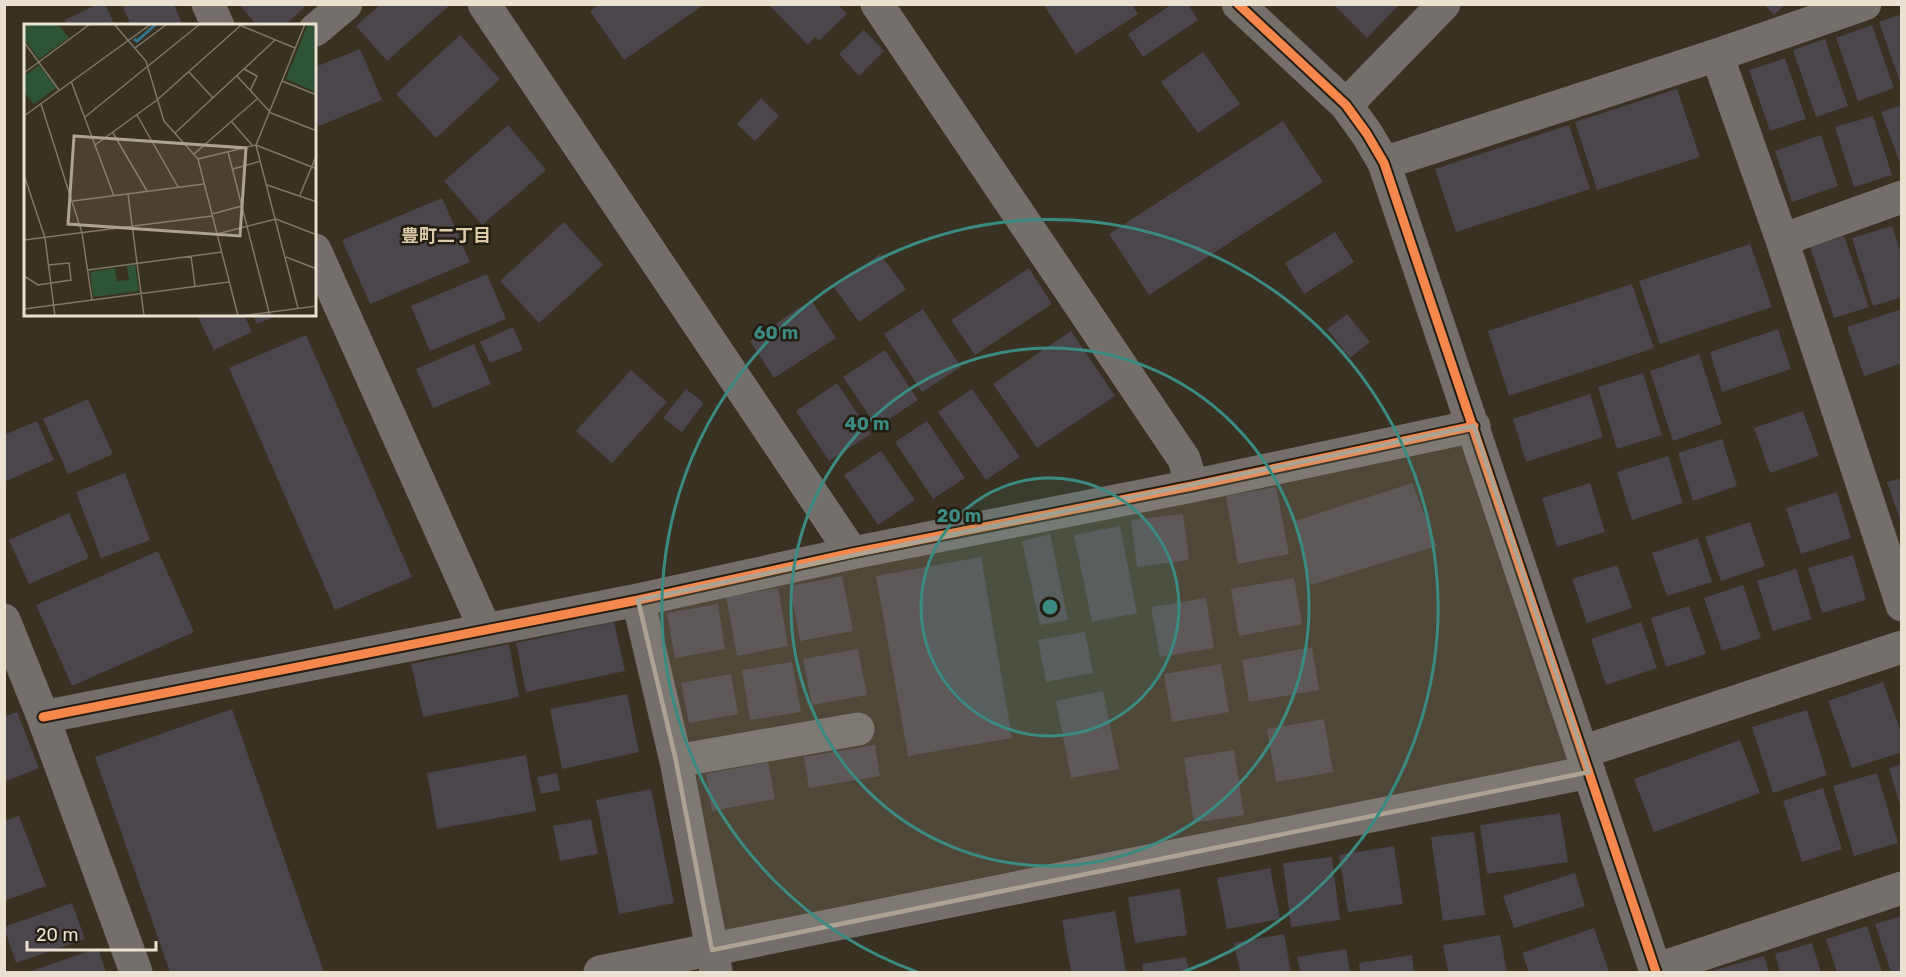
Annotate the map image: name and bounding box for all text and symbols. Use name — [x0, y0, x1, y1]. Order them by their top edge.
inset map — [24, 24, 316, 316]
district label: 豊町二丁目 — [401, 225, 491, 247]
text: 60 m — [754, 322, 798, 344]
text: 40 m — [845, 413, 889, 435]
text: 20 m — [937, 505, 981, 527]
centre of rings — [1040, 597, 1060, 617]
scale bar — [27, 914, 156, 952]
text: 20 m — [36, 924, 78, 946]

